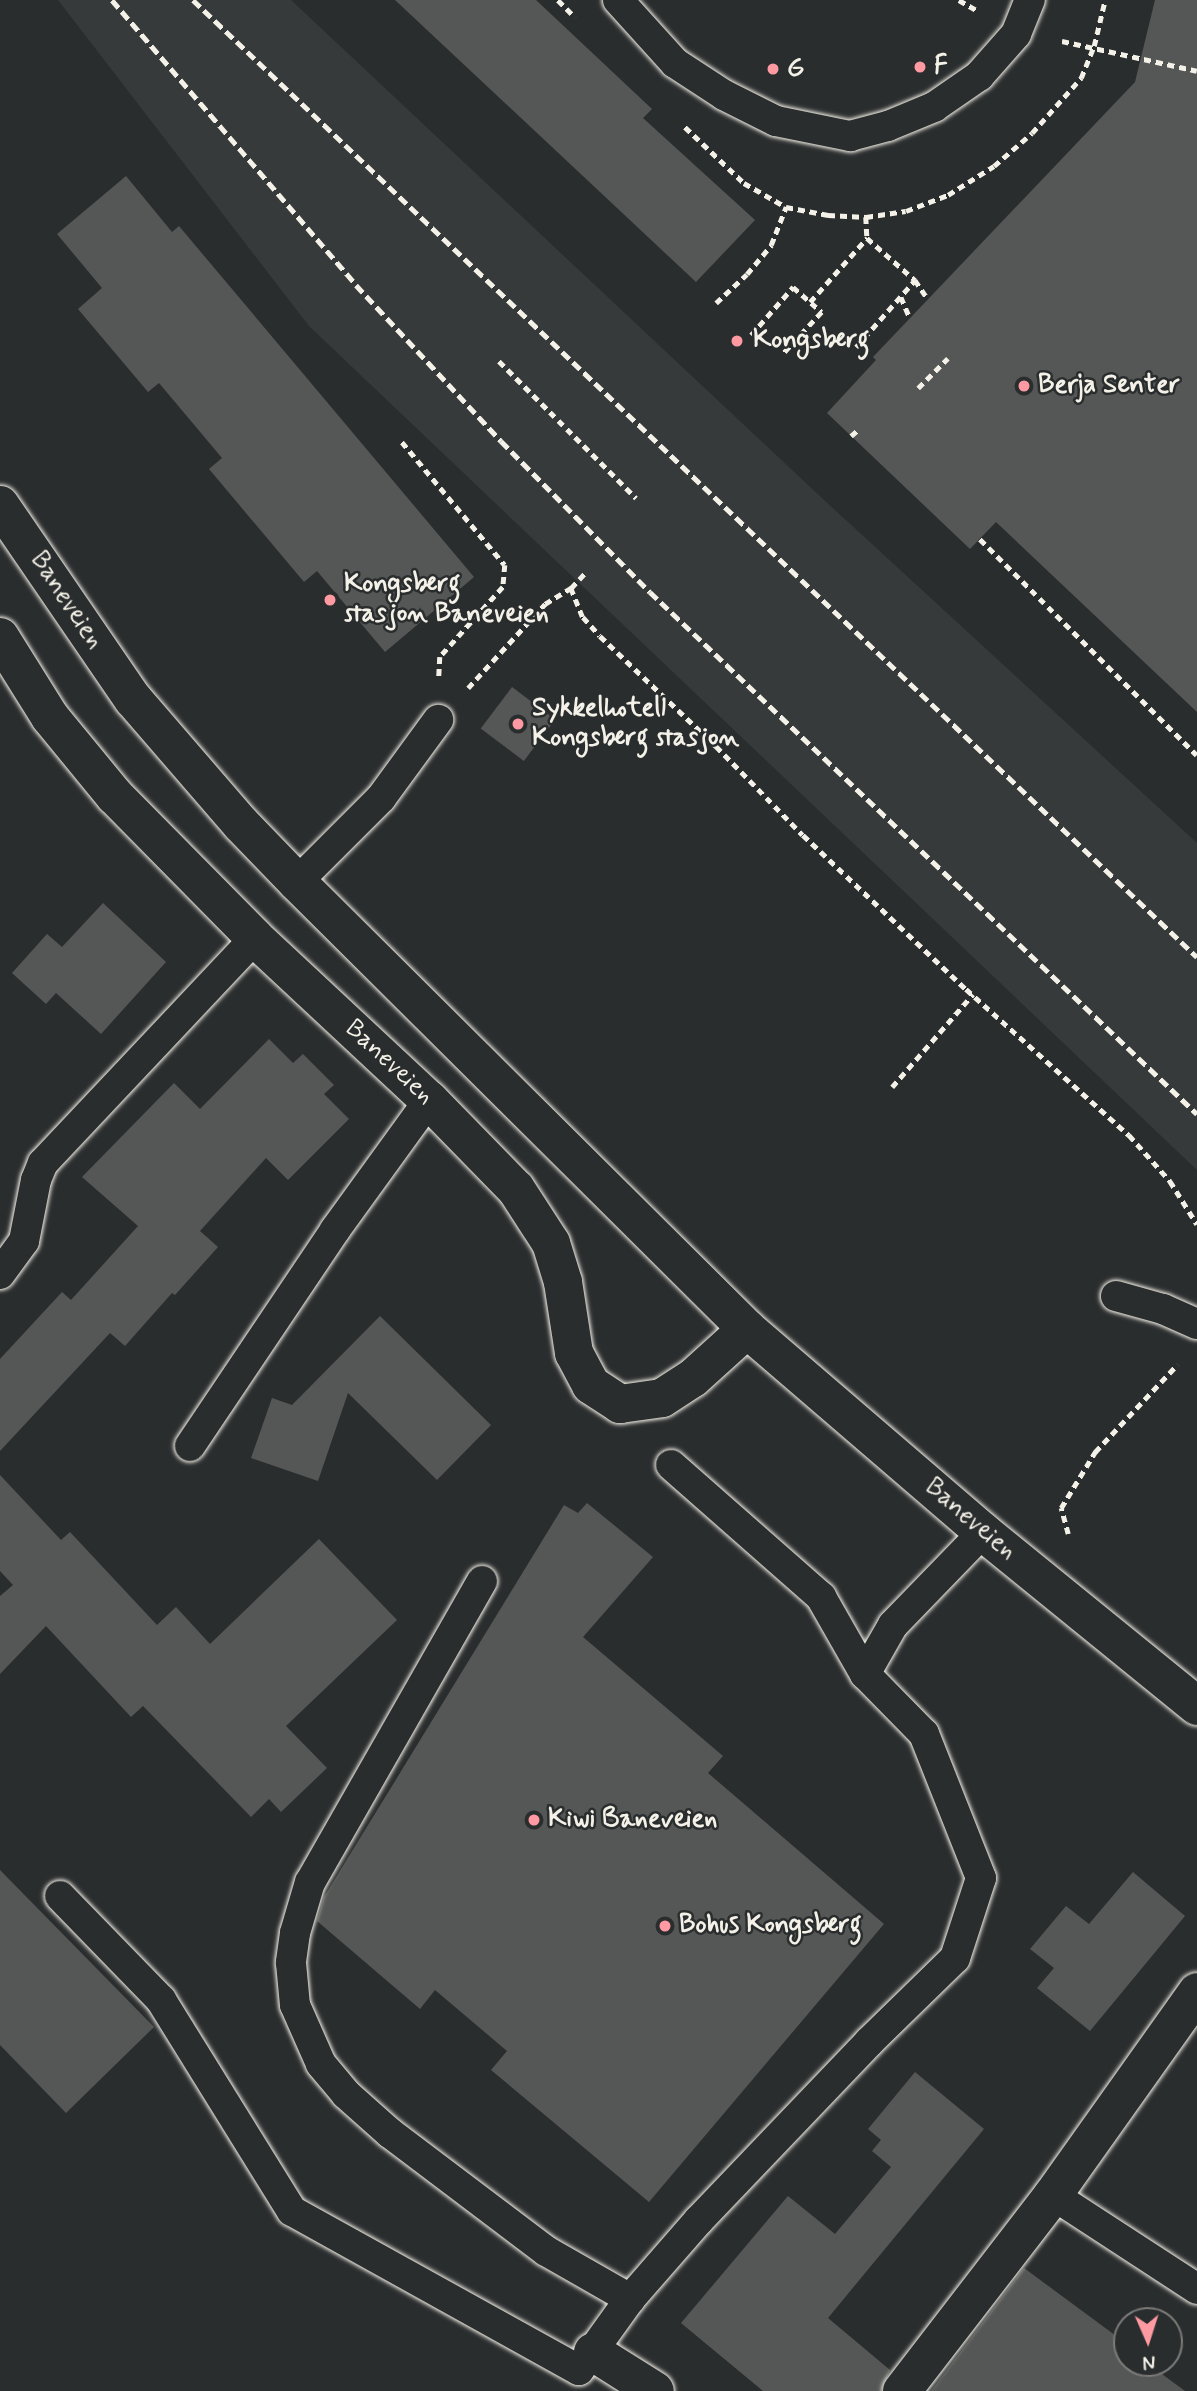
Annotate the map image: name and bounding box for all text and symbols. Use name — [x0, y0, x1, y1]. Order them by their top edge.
place label: F — [934, 51, 948, 83]
place label: G — [787, 53, 804, 85]
marker: F — [912, 59, 928, 75]
marker: G — [765, 61, 781, 77]
place label: Kongsberg — [753, 325, 869, 357]
marker: Kongsberg — [727, 331, 747, 351]
place label: Berja Senter — [1038, 370, 1180, 402]
marker: Berja Senter — [1016, 378, 1032, 394]
street label: Baneveien — [22, 546, 110, 656]
place label: Kongsberg stasjon Baneveien — [344, 569, 546, 630]
marker: Kongsberg stasjon Baneveien — [322, 592, 338, 608]
place label: Sykkelhotell Kongsberg stasjon — [532, 693, 739, 754]
marker: Sykkelhotell Kongsberg stasjon — [510, 716, 526, 732]
street label: Baneveien — [338, 1014, 440, 1112]
street label: Baneveien — [917, 1472, 1023, 1568]
place label: Kiwi Baneveien — [548, 1804, 713, 1836]
marker: Kiwi Baneveien — [526, 1812, 542, 1828]
place label: Bohus Kongsberg — [679, 1910, 863, 1942]
marker: Bohus Kongsberg — [657, 1918, 673, 1934]
north arrow — [1113, 2307, 1183, 2377]
text: N — [1142, 2349, 1156, 2374]

